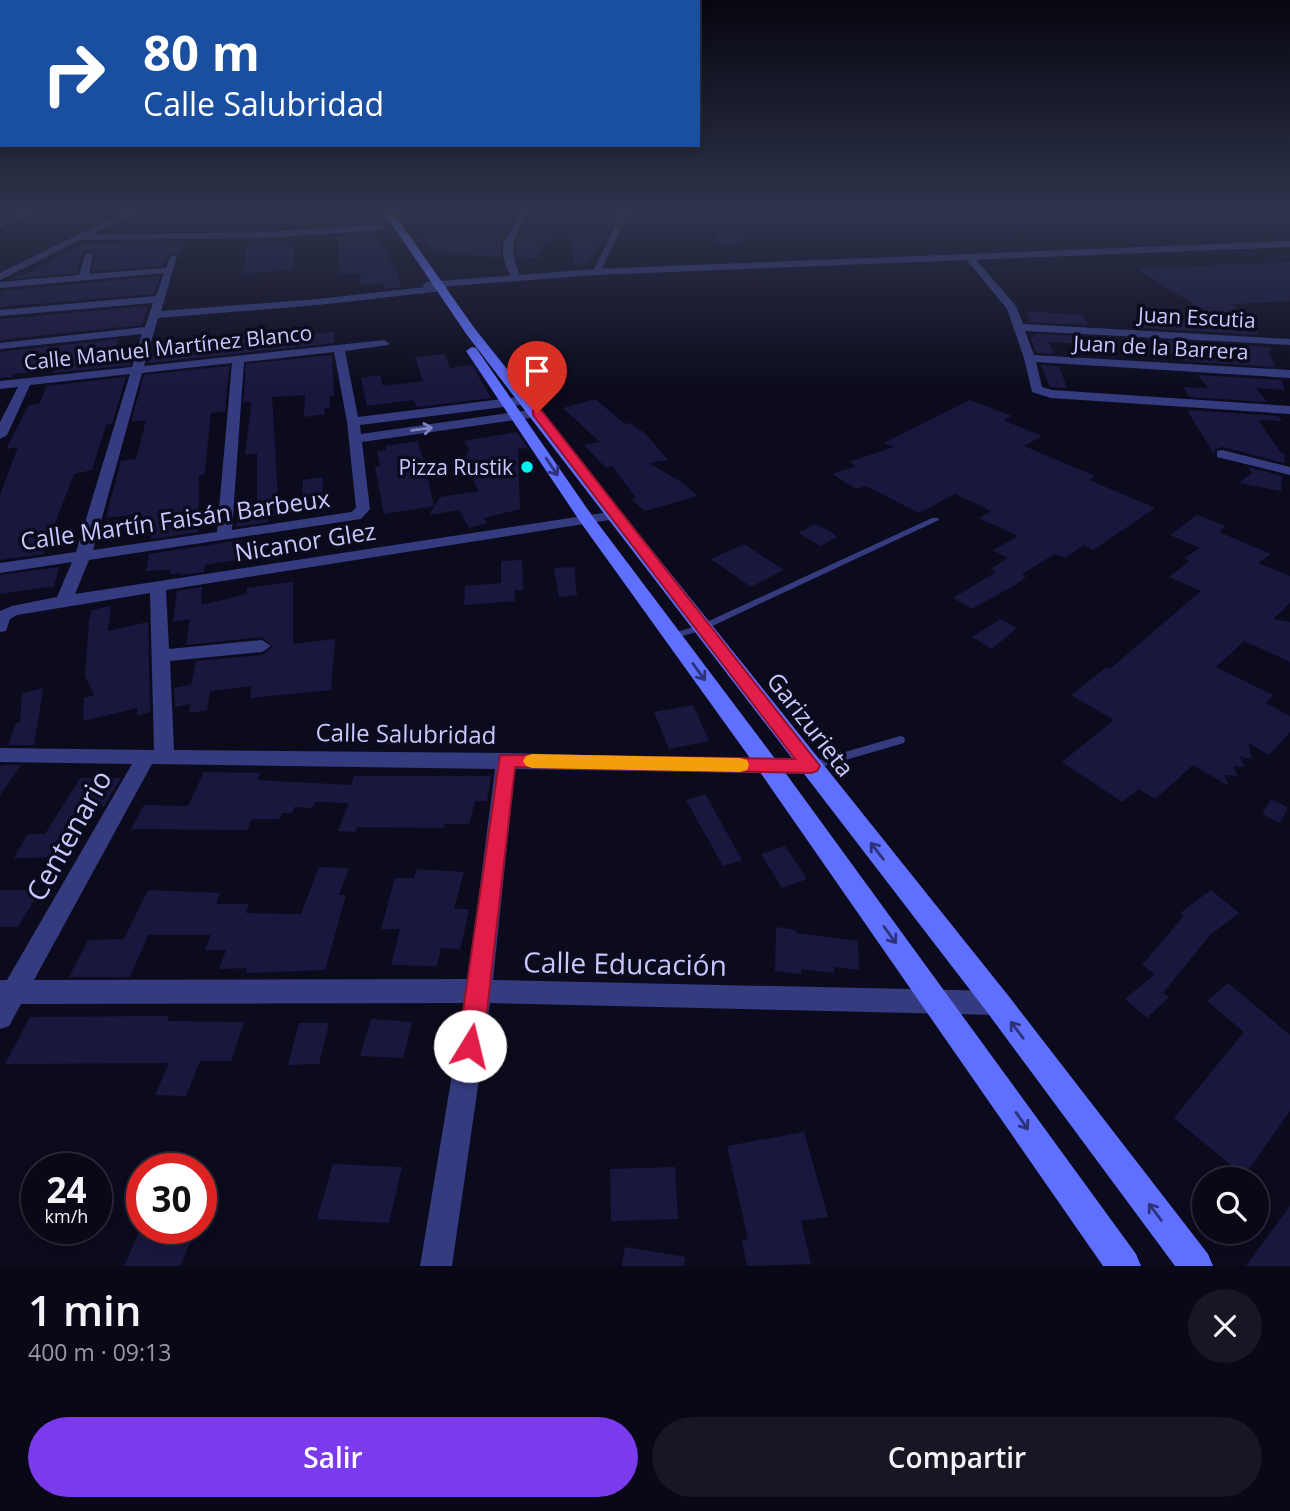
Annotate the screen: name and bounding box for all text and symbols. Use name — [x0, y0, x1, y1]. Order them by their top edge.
text: 80 m — [143, 19, 260, 85]
icon: right — [28, 28, 119, 119]
text: Calle Salubridad — [143, 82, 384, 125]
street label: Juan Escutia — [1136, 300, 1256, 334]
street label: Calle Manuel Martínez Blanco — [23, 318, 313, 376]
street label: Juan de la Barrera — [1071, 328, 1249, 366]
pin — [507, 341, 567, 413]
icon: arrive — [518, 352, 556, 390]
one-way arrow — [410, 422, 433, 435]
place label: Pizza Rustik — [399, 453, 513, 481]
one-way arrow — [545, 457, 559, 477]
marker: Pizza Rustik — [519, 459, 535, 475]
street label: Calle Martín Faisán Barbeux — [18, 481, 332, 557]
street label: Nicanor Glez — [232, 514, 378, 568]
one-way arrow — [692, 662, 706, 681]
street label: Garizurieta — [760, 665, 862, 783]
street label: Calle Salubridad — [315, 715, 497, 751]
street label: Centenario — [16, 763, 120, 907]
one-way arrow — [870, 842, 885, 861]
one-way arrow — [883, 925, 897, 944]
street label: Calle Educación — [523, 942, 727, 984]
position arrow — [433, 1009, 507, 1083]
one-way arrow — [1010, 1022, 1025, 1040]
one-way arrow — [1014, 1111, 1029, 1130]
speed limit sign: 30 — [126, 1153, 217, 1244]
text: 24 — [46, 1166, 87, 1213]
map controls — [1192, 1167, 1269, 1244]
button: search — [1192, 1167, 1269, 1244]
one-way arrow — [1147, 1203, 1162, 1221]
text: km/h — [45, 1204, 88, 1228]
text: 1 min — [28, 1281, 141, 1338]
button: close — [1188, 1289, 1262, 1363]
text: 400 m · 09:13 — [28, 1336, 171, 1368]
button: Salir — [28, 1417, 638, 1497]
button: Compartir — [652, 1417, 1262, 1497]

